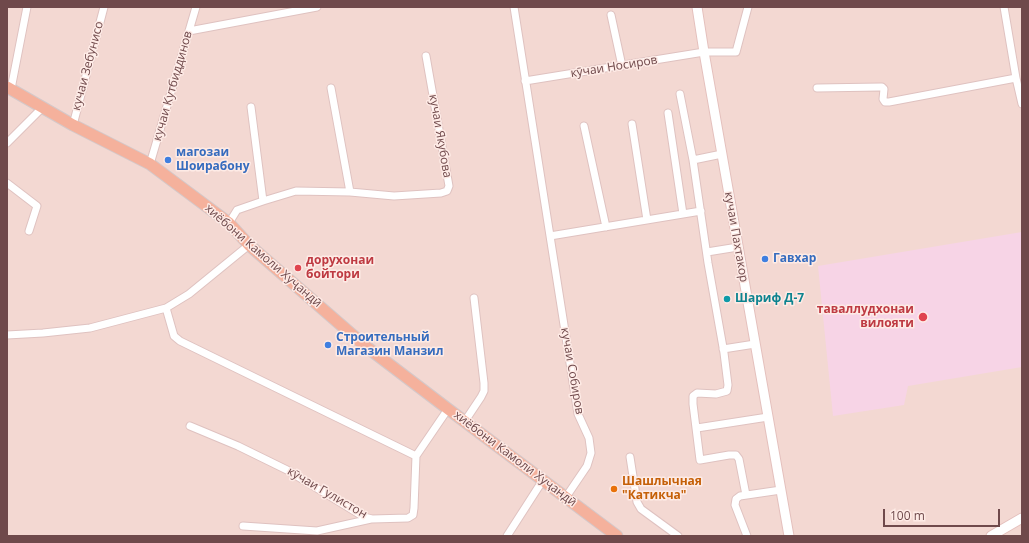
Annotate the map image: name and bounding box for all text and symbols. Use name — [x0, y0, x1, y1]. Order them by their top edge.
street label: кучаи Зебунисо — [69, 20, 107, 112]
street label: кучаи Кутбиддинов — [150, 29, 196, 143]
street label: кӯчаи Носиров — [570, 53, 658, 81]
street label: кучаи Якубова — [426, 93, 454, 179]
place label: магозаи Шоирабону — [176, 146, 250, 174]
marker: магозаи Шоирабону — [163, 155, 173, 165]
street label: кучаи Пахтакор — [721, 191, 751, 283]
street label: хиёбони Камоли Хуҷандӣ — [202, 201, 324, 311]
place label: Гавхар — [773, 252, 816, 266]
place label: дорухонаи бойтори — [306, 254, 374, 282]
marker: Гавхар — [760, 254, 770, 264]
marker: дорухонаи бойтори — [293, 263, 303, 273]
place label: Шариф Д-7 — [735, 292, 804, 306]
marker: Шариф Д-7 — [722, 294, 732, 304]
place label: таваллудхонаи вилояти — [817, 303, 914, 331]
marker: таваллудхонаи вилояти — [917, 311, 929, 323]
street label: кучаи Собиров — [557, 326, 587, 416]
place label: Строительный Магазин Манзил — [336, 331, 443, 359]
marker: Строительный Магазин Манзил — [323, 340, 333, 350]
street label: хиёбони Камоли Хуҷандӣ — [451, 408, 579, 510]
street label: кӯчаи Гулистон — [284, 464, 370, 522]
place label: Шашлычная "Катикча" — [622, 475, 702, 503]
marker: Шашлычная "Катикча" — [609, 484, 619, 494]
scale bar — [885, 501, 1002, 527]
text: 100 m — [890, 507, 925, 524]

